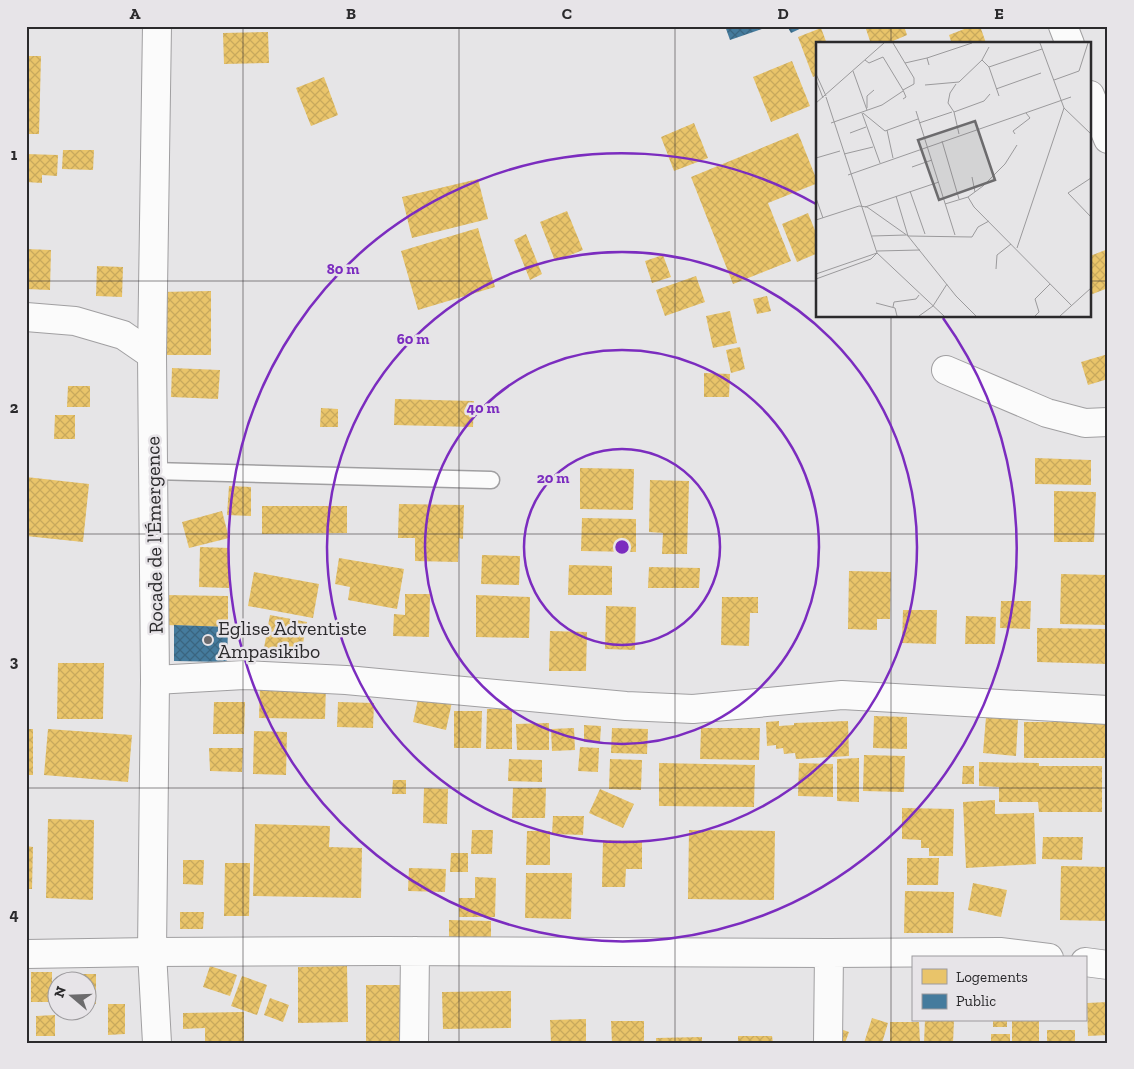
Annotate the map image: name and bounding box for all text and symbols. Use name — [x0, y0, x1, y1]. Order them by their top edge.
text: A — [130, 4, 141, 23]
text: B — [346, 4, 356, 23]
text: C — [562, 4, 572, 23]
text: D — [777, 4, 789, 23]
text: E — [994, 4, 1004, 23]
inset map — [816, 42, 1092, 318]
text: 1 — [11, 145, 18, 164]
text: 80 m — [327, 260, 359, 278]
text: 60 m — [397, 330, 429, 348]
text: 2 — [10, 398, 19, 417]
text: 40 m — [466, 399, 500, 417]
street label: Rocade de l'Émergence — [140, 436, 168, 634]
text: 20 m — [537, 469, 569, 487]
centre of rings — [613, 538, 631, 556]
place label: Eglise Adventiste Ampasikibo — [218, 616, 367, 663]
marker: Eglise Adventiste Ampasikibo — [202, 634, 214, 646]
text: 3 — [10, 652, 19, 671]
text: 4 — [9, 905, 19, 924]
legend — [912, 956, 1086, 1022]
text: Logements — [956, 968, 1028, 986]
north arrow — [48, 972, 98, 1022]
text: N — [50, 984, 70, 1000]
text: Public — [956, 992, 996, 1010]

